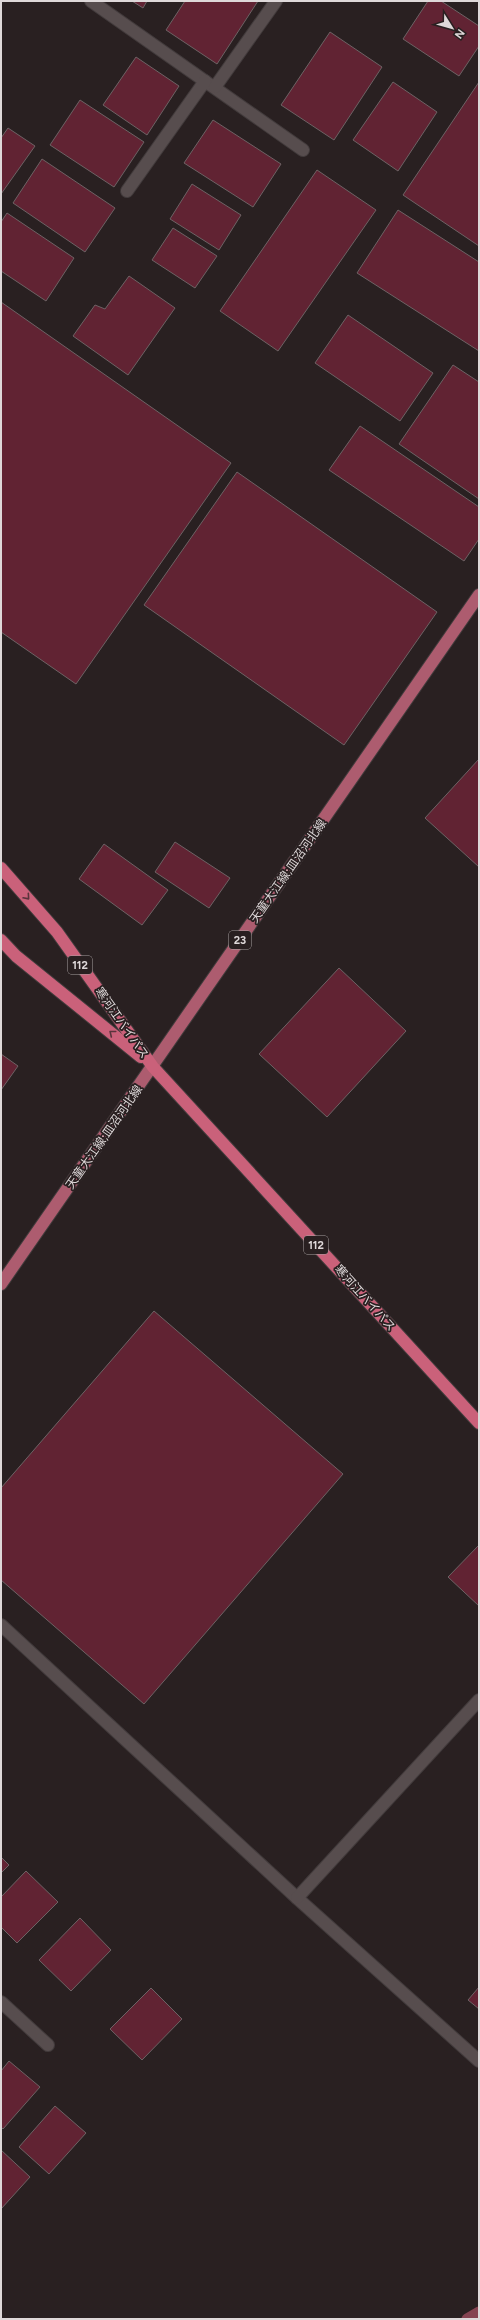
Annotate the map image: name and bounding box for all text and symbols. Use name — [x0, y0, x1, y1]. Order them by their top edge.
north arrow — [432, 8, 472, 48]
text: N — [452, 26, 467, 41]
street label: 天童大江線;皿沼河北線 — [247, 817, 329, 925]
one-way arrow — [22, 892, 29, 900]
road number: 23 — [229, 931, 251, 949]
road number: 112 — [68, 956, 92, 974]
street label: 寒河江バイパス — [92, 985, 152, 1061]
one-way arrow — [109, 1031, 116, 1038]
street label: 天童大江線;皿沼河北線 — [63, 1083, 145, 1191]
road number: 112 — [304, 1236, 328, 1254]
street label: 寒河江バイパス — [332, 1262, 398, 1334]

